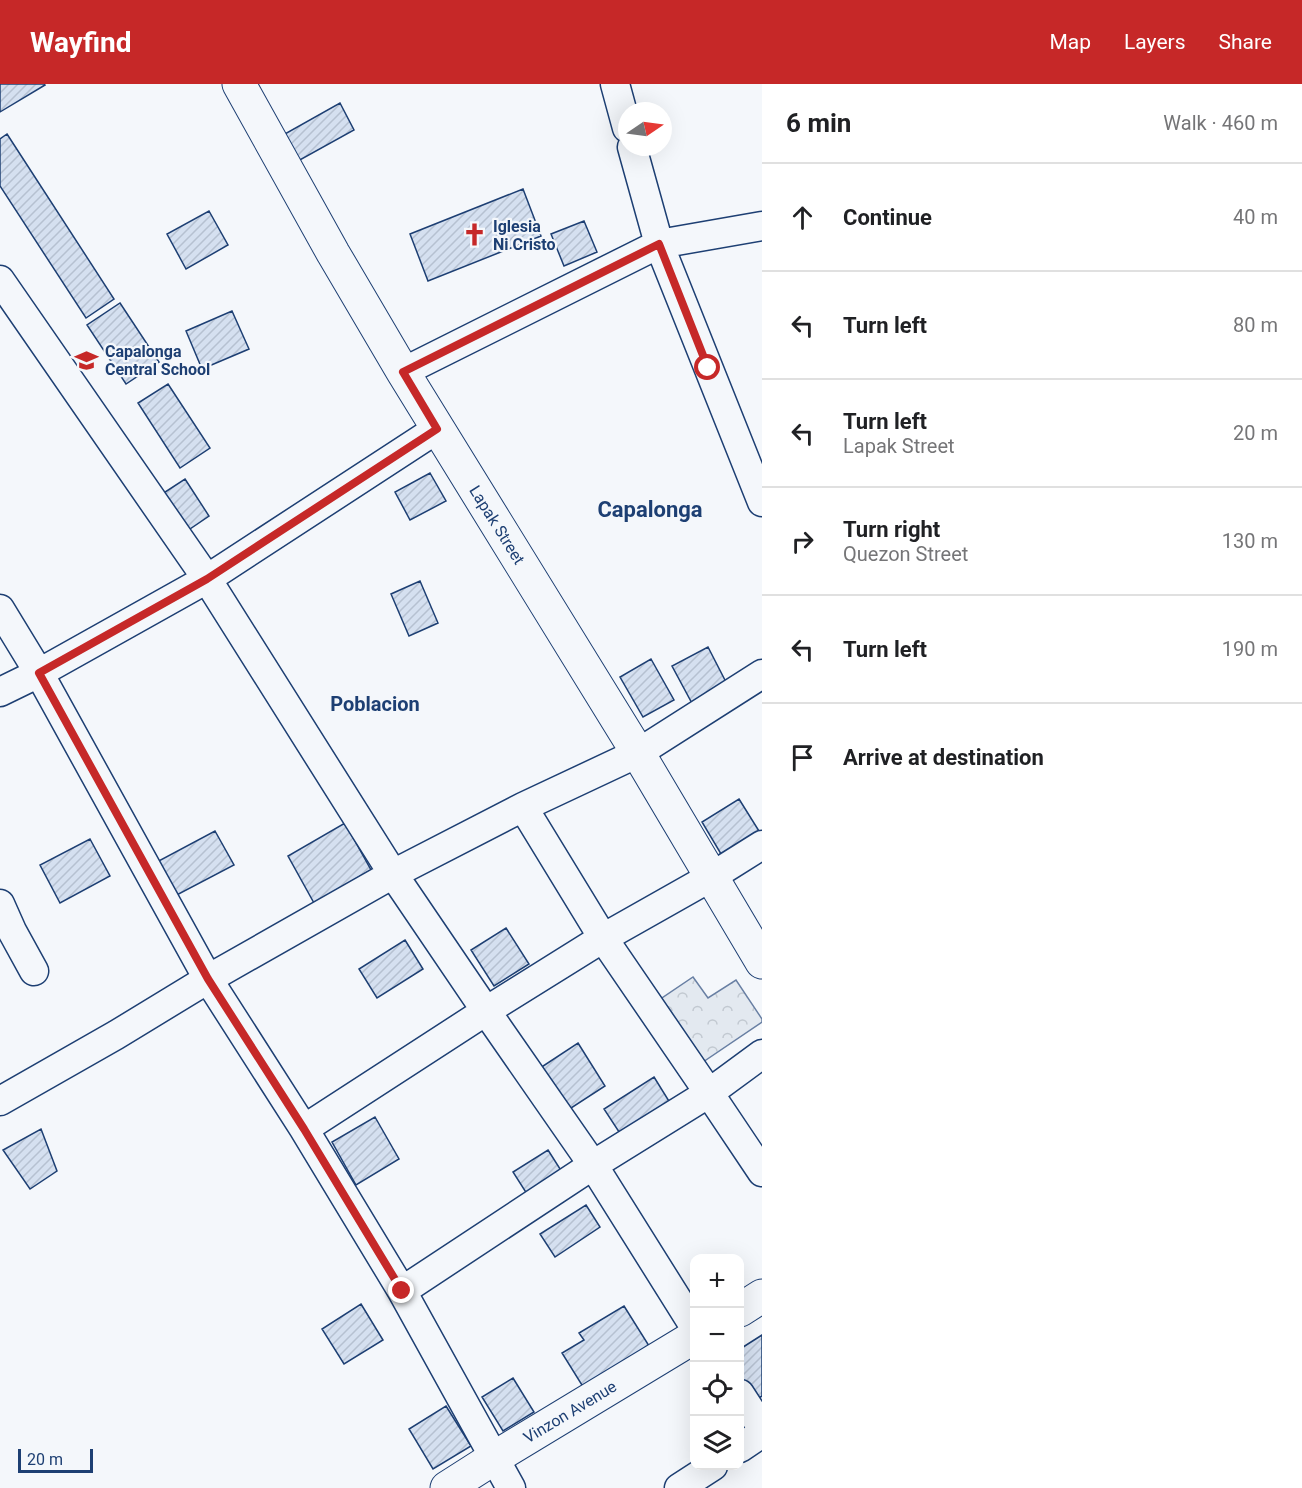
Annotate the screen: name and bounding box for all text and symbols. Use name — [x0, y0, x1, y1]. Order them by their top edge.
text: Wayfind — [30, 26, 131, 59]
text: Map — [1049, 30, 1091, 54]
text: Layers — [1124, 30, 1185, 54]
text: Share — [1218, 30, 1272, 54]
north arrow — [618, 102, 672, 156]
text: 6 min — [786, 108, 851, 138]
text: Walk · 460 m — [1163, 111, 1278, 135]
icon: ahead — [786, 201, 819, 234]
text: Continue — [843, 205, 932, 230]
text: 40 m — [1233, 205, 1278, 229]
place label: Iglesia Ni Cristo — [493, 217, 556, 254]
church icon: Iglesia Ni Cristo — [462, 222, 488, 248]
icon: left — [786, 309, 819, 342]
text: Turn left — [843, 313, 927, 338]
text: 80 m — [1233, 313, 1278, 337]
place label: Capalonga Central School — [105, 342, 210, 379]
school or university icon: Capalonga Central School — [74, 347, 100, 373]
route start — [694, 354, 720, 380]
text: Turn left — [843, 409, 927, 434]
icon: left — [786, 417, 819, 450]
text: 20 m — [1233, 421, 1278, 445]
text: Lapak Street — [843, 434, 955, 458]
street label: Lapak Street — [465, 482, 529, 568]
district label: Capalonga — [597, 497, 703, 522]
text: Turn right — [843, 517, 940, 542]
icon: right — [786, 525, 819, 558]
text: 130 m — [1222, 529, 1278, 553]
text: Quezon Street — [843, 542, 968, 566]
icon: left — [786, 633, 819, 666]
text: Turn left — [843, 637, 927, 662]
text: 190 m — [1222, 637, 1278, 661]
district label: Poblacion — [330, 692, 420, 716]
icon: arrive — [786, 741, 819, 774]
text: Arrive at destination — [843, 745, 1044, 770]
map controls — [690, 1254, 744, 1470]
button: + — [690, 1254, 744, 1308]
route end — [388, 1277, 414, 1303]
button: − — [690, 1308, 744, 1362]
button: locate — [690, 1362, 744, 1416]
street label: Vinzon Avenue — [520, 1377, 620, 1447]
button: layers — [690, 1416, 744, 1470]
scale bar — [18, 1446, 93, 1474]
text: 20 m — [27, 1450, 63, 1469]

